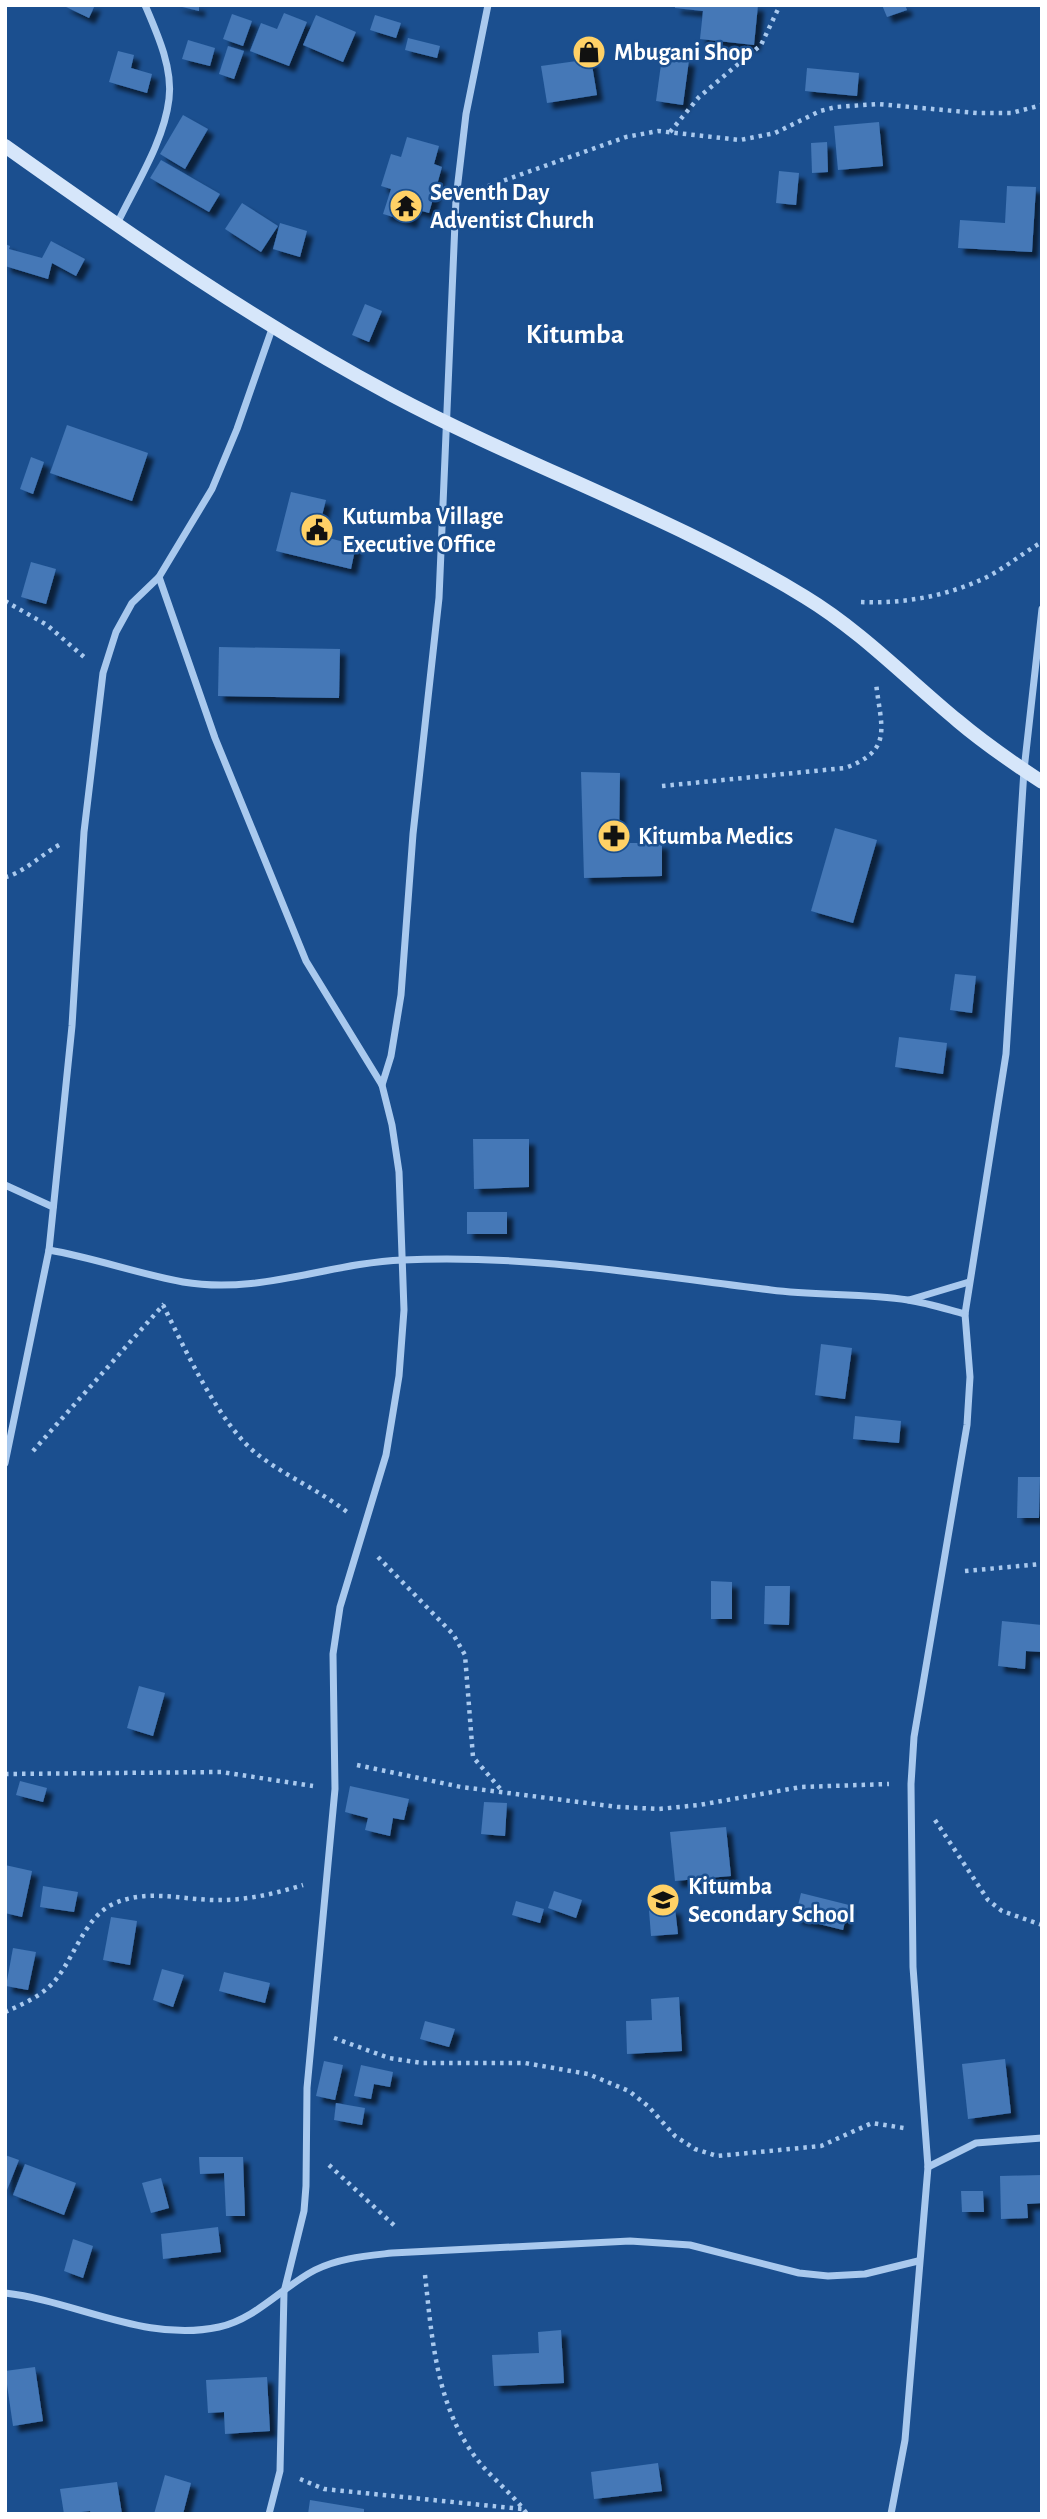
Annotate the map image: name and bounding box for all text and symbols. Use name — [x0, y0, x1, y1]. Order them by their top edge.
shop icon: Mbugani Shop — [570, 33, 608, 71]
place label: Mbugani Shop — [614, 41, 753, 65]
place label: Seventh Day Adventist Church — [430, 181, 594, 233]
temple icon: Seventh Day Adventist Church — [387, 187, 425, 225]
district label: Kitumba — [526, 321, 624, 349]
place label: Kutumba Village Executive Office — [342, 505, 504, 557]
public building icon: Kutumba Village Executive Office — [298, 511, 336, 549]
pharmacy icon: Kitumba Medics — [595, 817, 633, 855]
place label: Kitumba Medics — [638, 825, 793, 849]
place label: Kitumba Secondary School — [688, 1875, 855, 1927]
school or university icon: Kitumba Secondary School — [644, 1881, 682, 1919]

